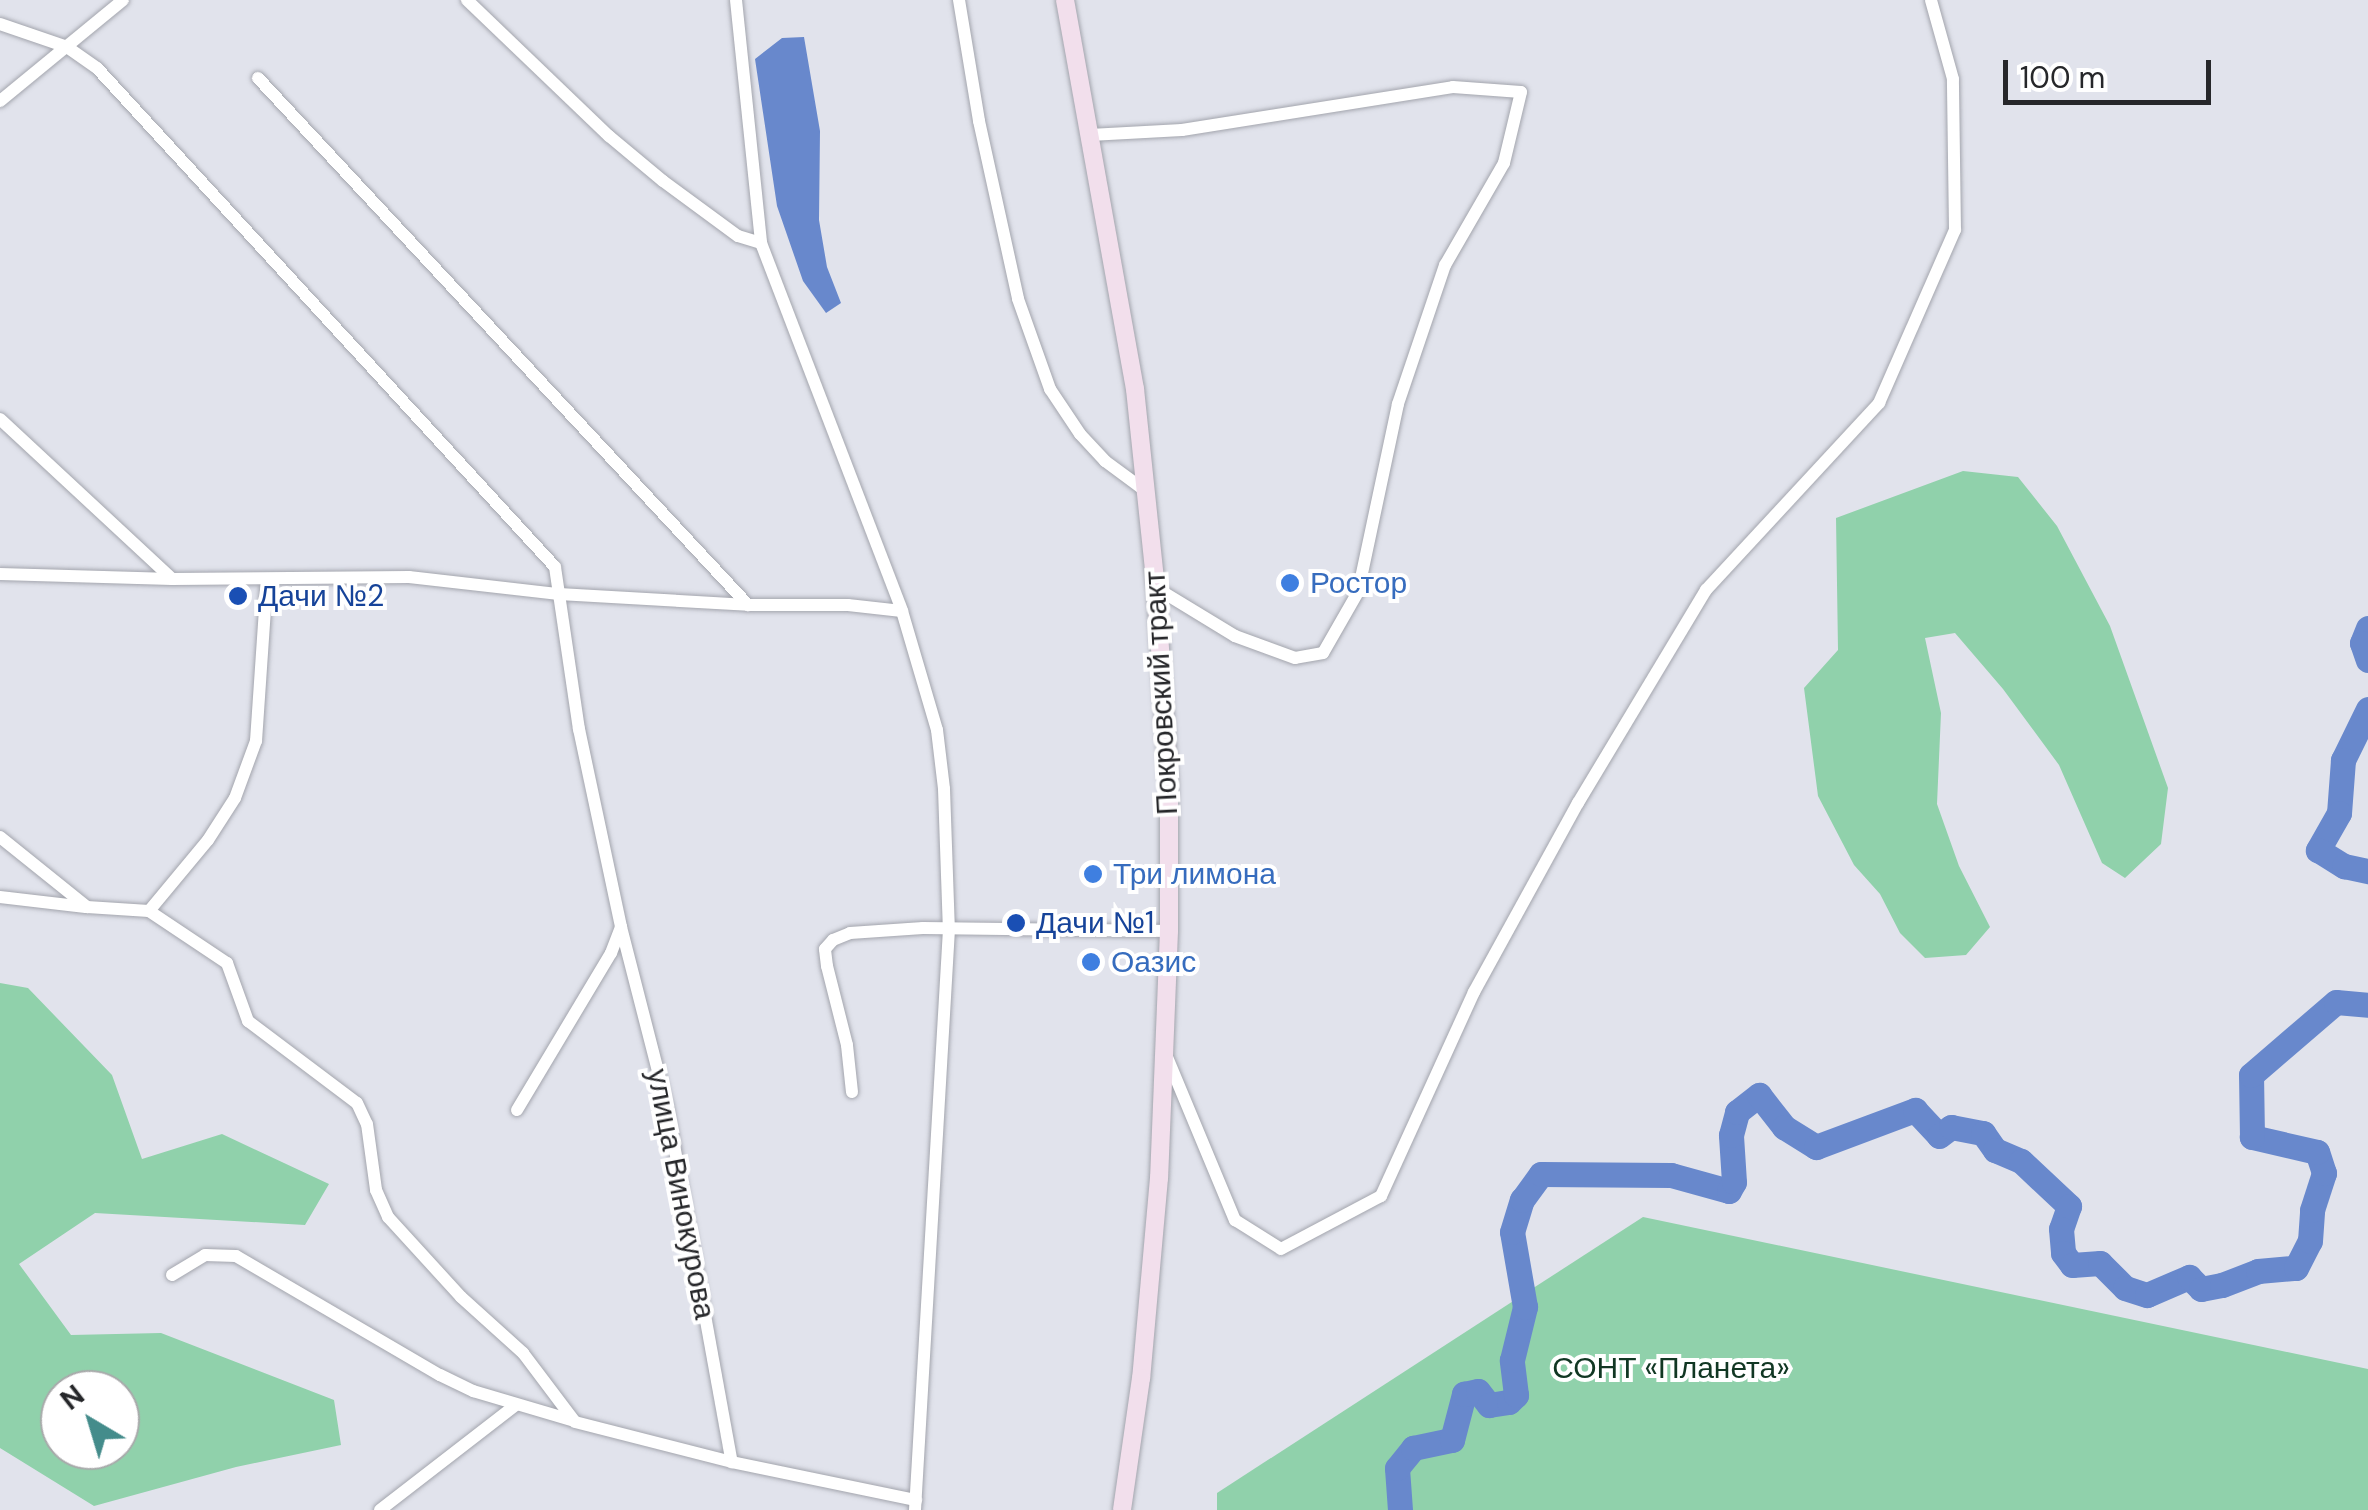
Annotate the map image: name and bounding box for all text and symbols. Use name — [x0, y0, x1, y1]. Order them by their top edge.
scale bar — [2008, 40, 2216, 102]
text: 100 m — [2020, 58, 2105, 97]
place label: Ростор — [1310, 565, 1407, 601]
street label: Покровский тракт — [1137, 570, 1185, 816]
marker: Ростор — [1279, 572, 1301, 594]
place label: Дачи №2 — [258, 578, 384, 614]
marker: Дачи №2 — [227, 585, 249, 607]
place label: Три лимона — [1113, 856, 1276, 892]
marker: Три лимона — [1082, 863, 1104, 885]
place label: Дачи №1 — [1036, 905, 1154, 941]
marker: Дачи №1 — [1005, 912, 1027, 934]
place label: Оазис — [1111, 944, 1196, 980]
marker: Оазис — [1080, 951, 1102, 973]
street label: улица Винокурова — [639, 1066, 723, 1322]
park label: СОНТ «Планета» — [1552, 1350, 1790, 1386]
north arrow — [40, 1370, 140, 1470]
text: N — [53, 1377, 92, 1418]

